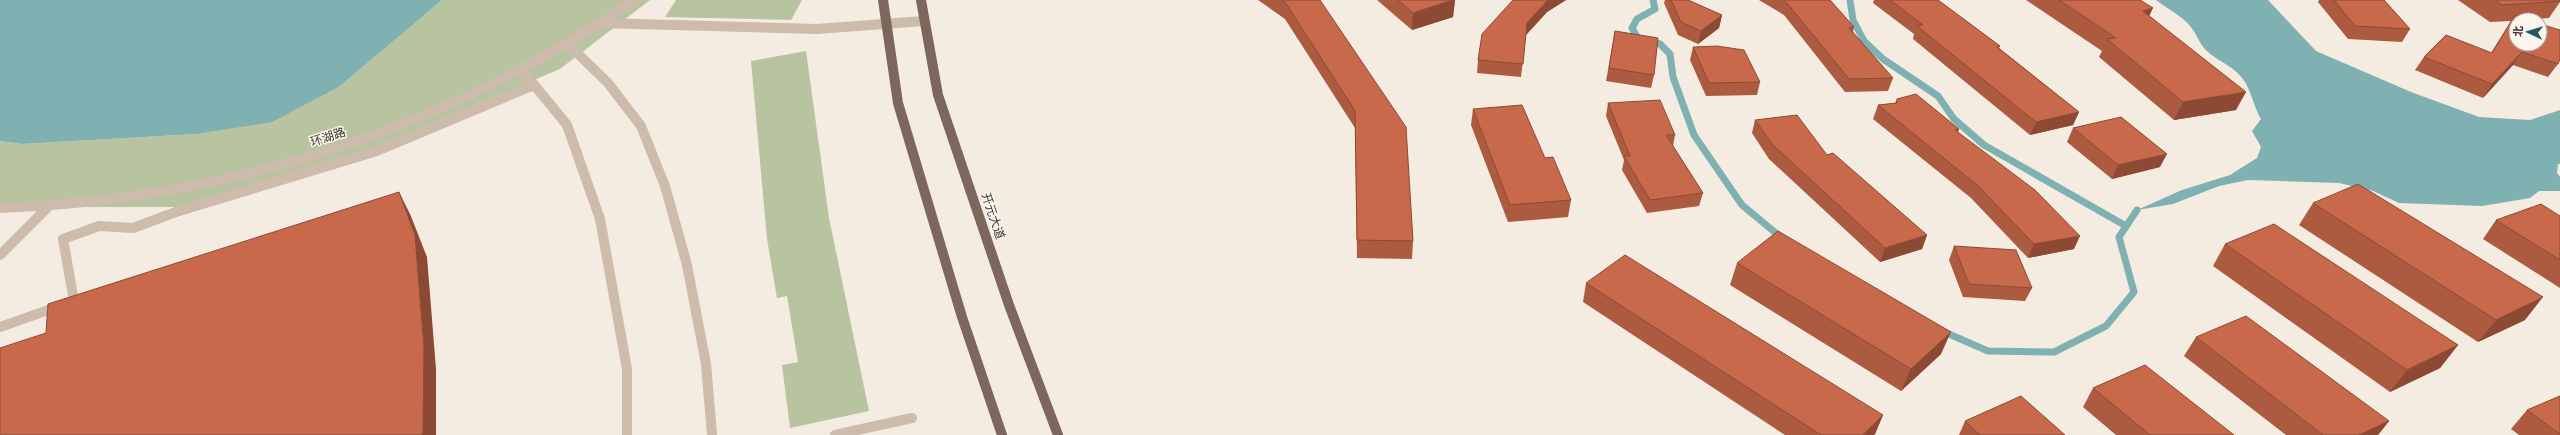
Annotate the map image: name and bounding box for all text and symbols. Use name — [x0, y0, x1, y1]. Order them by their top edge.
north arrow — [2508, 12, 2548, 52]
text: 北 — [2511, 25, 2525, 37]
street label: 环湖路 — [308, 124, 347, 149]
street label: 开元大道 — [979, 191, 1008, 241]

